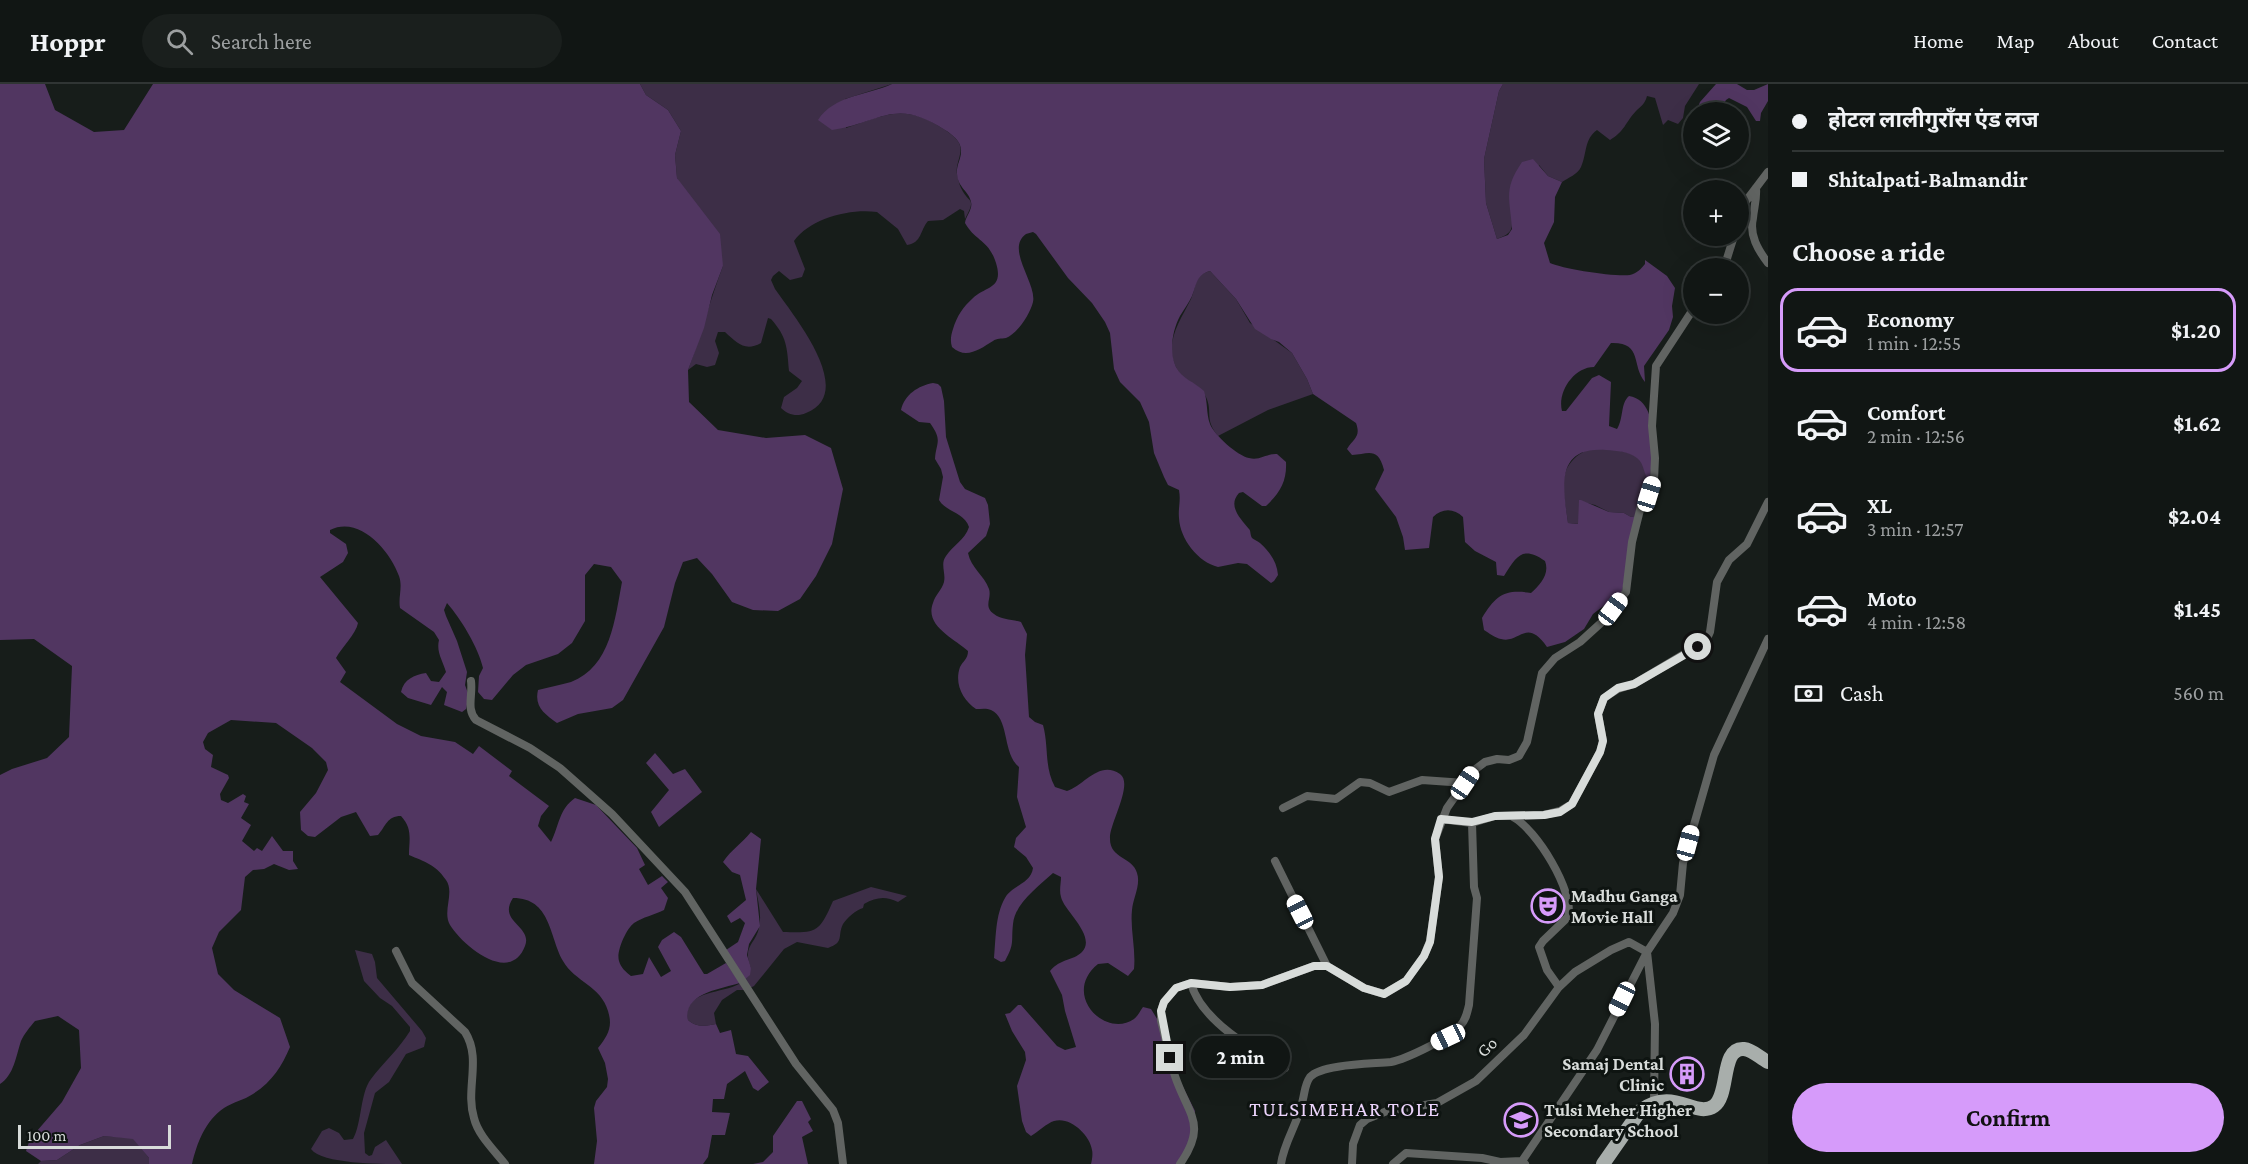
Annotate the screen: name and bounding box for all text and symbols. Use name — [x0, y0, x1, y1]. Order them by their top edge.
search box — [142, 14, 562, 68]
icon: search — [163, 25, 196, 58]
text: Hoppr — [30, 26, 106, 57]
text: Search here — [211, 29, 312, 54]
text: Home — [1913, 29, 1963, 53]
text: Map — [1996, 29, 2035, 53]
text: About — [2068, 29, 2119, 53]
text: Contact — [2152, 29, 2218, 53]
map controls — [1683, 102, 1749, 324]
button: layers — [1683, 102, 1749, 168]
text: होटल लालीगुराँस एंड लज — [1828, 107, 2039, 132]
text: Shitalpati-Balmandir — [1828, 167, 2028, 192]
button: + — [1683, 180, 1749, 246]
text: Choose a ride — [1792, 237, 1945, 267]
button: − — [1683, 258, 1749, 324]
icon: car — [1795, 303, 1849, 357]
text: Economy — [1867, 307, 1954, 332]
text: $1.20 — [2171, 318, 2221, 343]
text: 1 min · 12:55 — [1867, 332, 1961, 354]
icon: car — [1795, 396, 1849, 450]
text: Comfort — [1867, 400, 1945, 425]
text: $1.62 — [2173, 411, 2221, 436]
text: 2 min · 12:56 — [1867, 425, 1965, 447]
car — [1635, 474, 1663, 514]
icon: car — [1795, 489, 1849, 543]
text: XL — [1867, 493, 1892, 518]
text: $2.04 — [2168, 504, 2221, 529]
text: 3 min · 12:57 — [1867, 518, 1963, 540]
icon: car — [1795, 582, 1849, 636]
text: Moto — [1867, 586, 1917, 611]
car — [1595, 589, 1631, 629]
text: $1.45 — [2173, 597, 2221, 622]
text: 4 min · 12:58 — [1867, 611, 1966, 633]
route start — [1684, 633, 1711, 660]
icon: cash — [1792, 677, 1825, 710]
text: Cash — [1840, 681, 1884, 706]
text: 560 m — [2173, 682, 2224, 704]
car — [1447, 763, 1483, 803]
car — [1675, 823, 1701, 863]
place label: Madhu Ganga Movie Hall — [1571, 886, 1678, 927]
theatre icon: Madhu Ganga Movie Hall — [1530, 888, 1566, 924]
car — [1284, 892, 1316, 932]
car — [1606, 979, 1638, 1019]
car — [1428, 1021, 1468, 1053]
street label: Go — [1473, 1033, 1501, 1061]
callout: 2 min — [1191, 1037, 1290, 1079]
route end — [1156, 1044, 1183, 1071]
text: 2 min — [1216, 1046, 1265, 1068]
place label: Samaj Dental Clinic — [1562, 1054, 1664, 1095]
building icon: Samaj Dental Clinic — [1669, 1056, 1705, 1092]
button: Confirm — [1792, 1083, 2224, 1152]
district label: TULSIMEHAR TOLE — [1249, 1097, 1441, 1121]
place label: Tulsi Meher Higher Secondary School — [1544, 1100, 1692, 1141]
school or university icon: Tulsi Meher Higher Secondary School — [1503, 1102, 1539, 1138]
scale bar — [18, 1122, 171, 1150]
text: 100 m — [27, 1127, 66, 1144]

